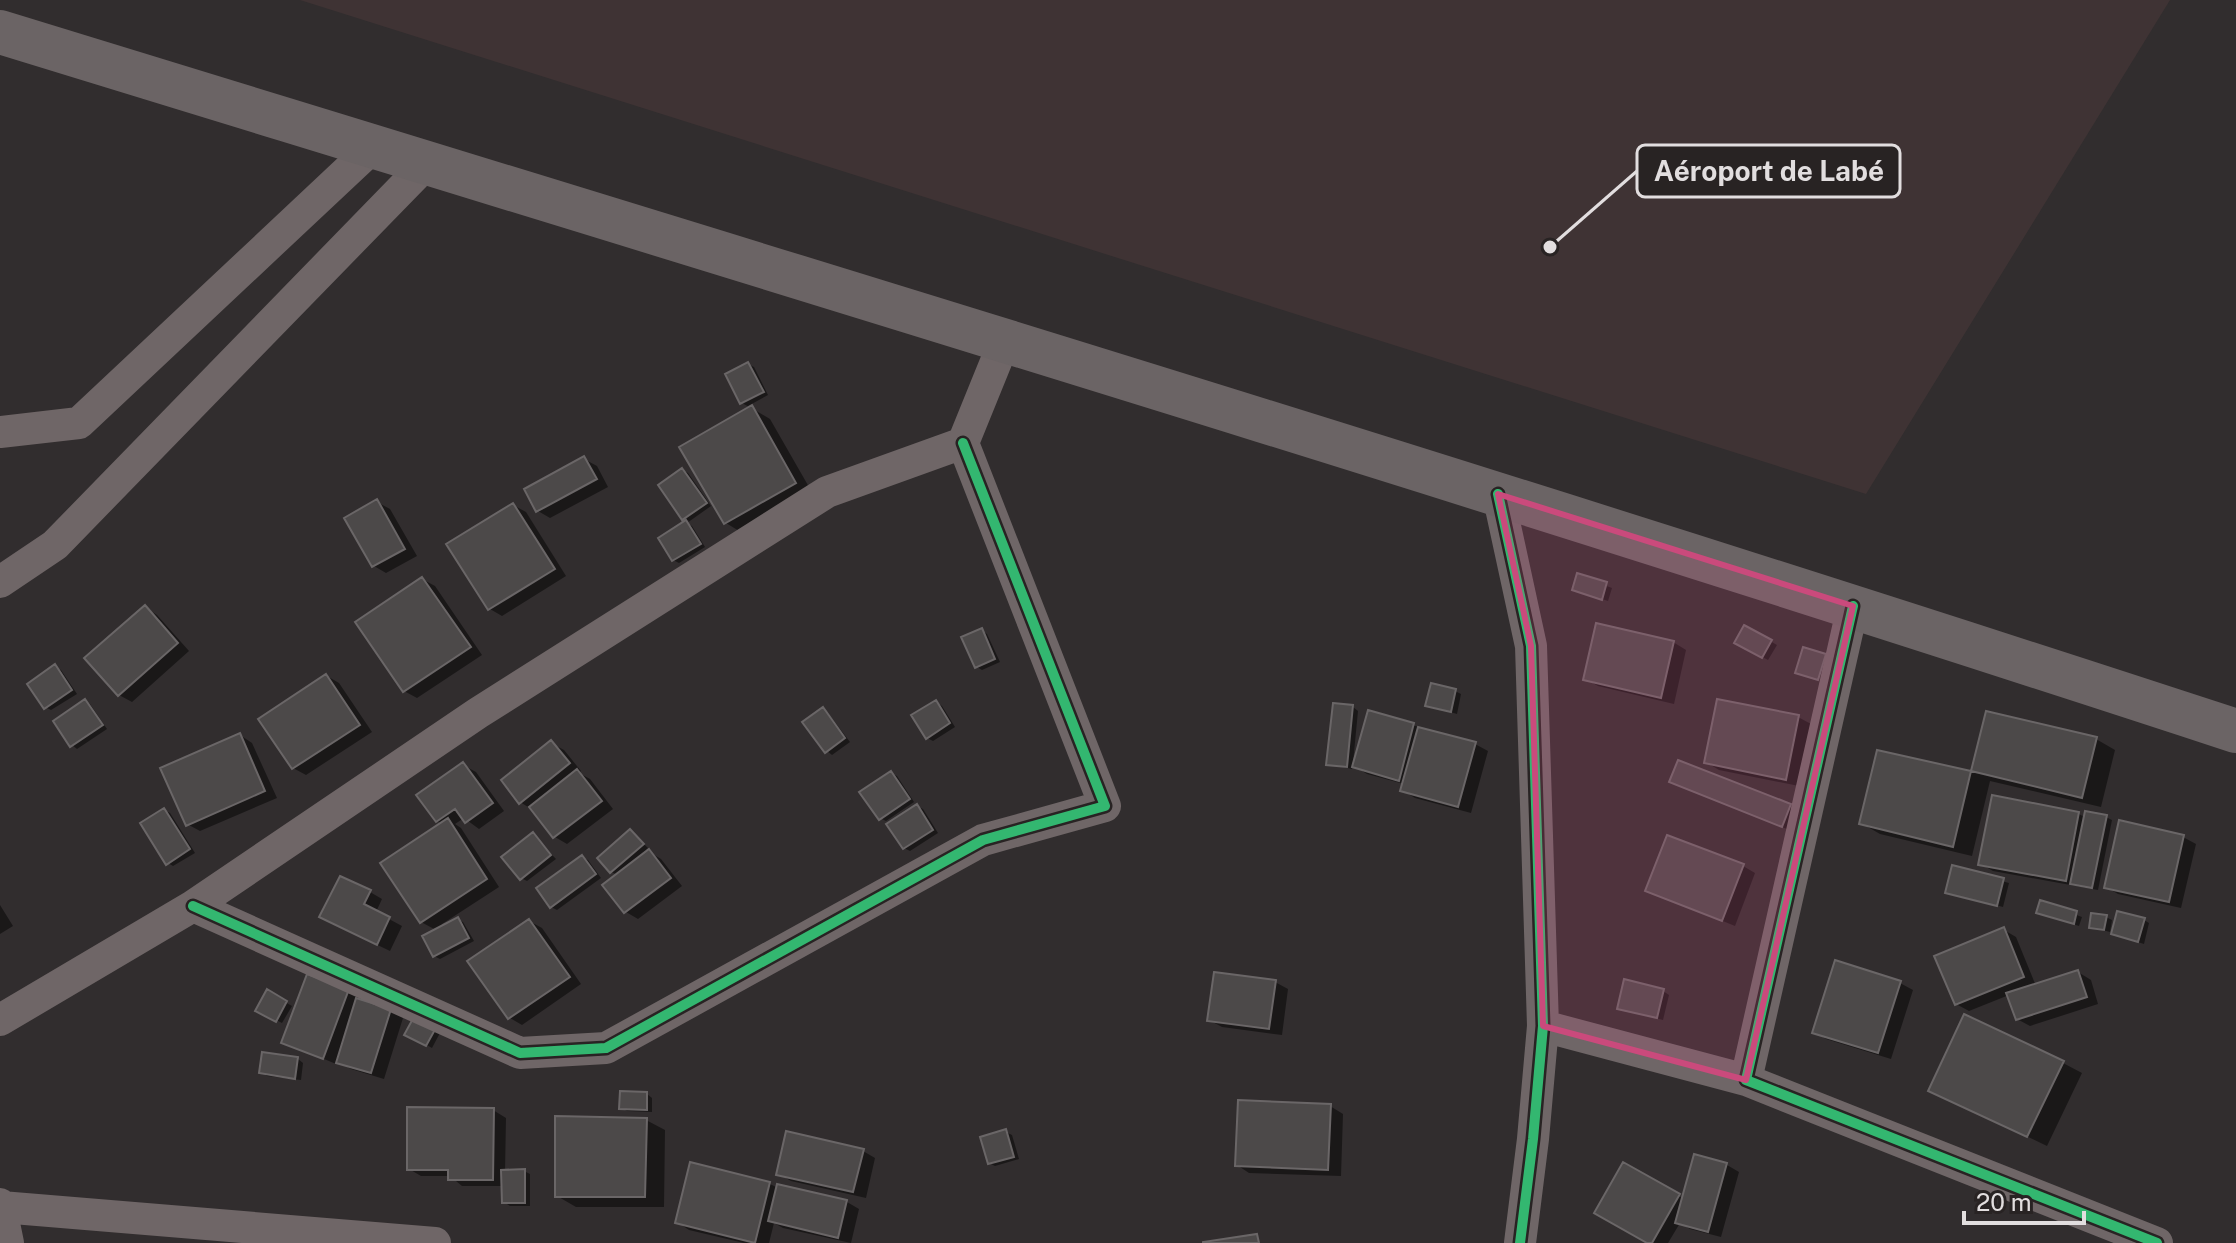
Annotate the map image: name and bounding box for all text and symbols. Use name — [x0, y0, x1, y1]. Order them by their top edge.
callout: Aéroport de Labé — [1637, 145, 1900, 197]
text: Aéroport de Labé — [1654, 154, 1884, 187]
scale bar — [1964, 1175, 2084, 1225]
text: 20 m — [1976, 1188, 2032, 1216]

